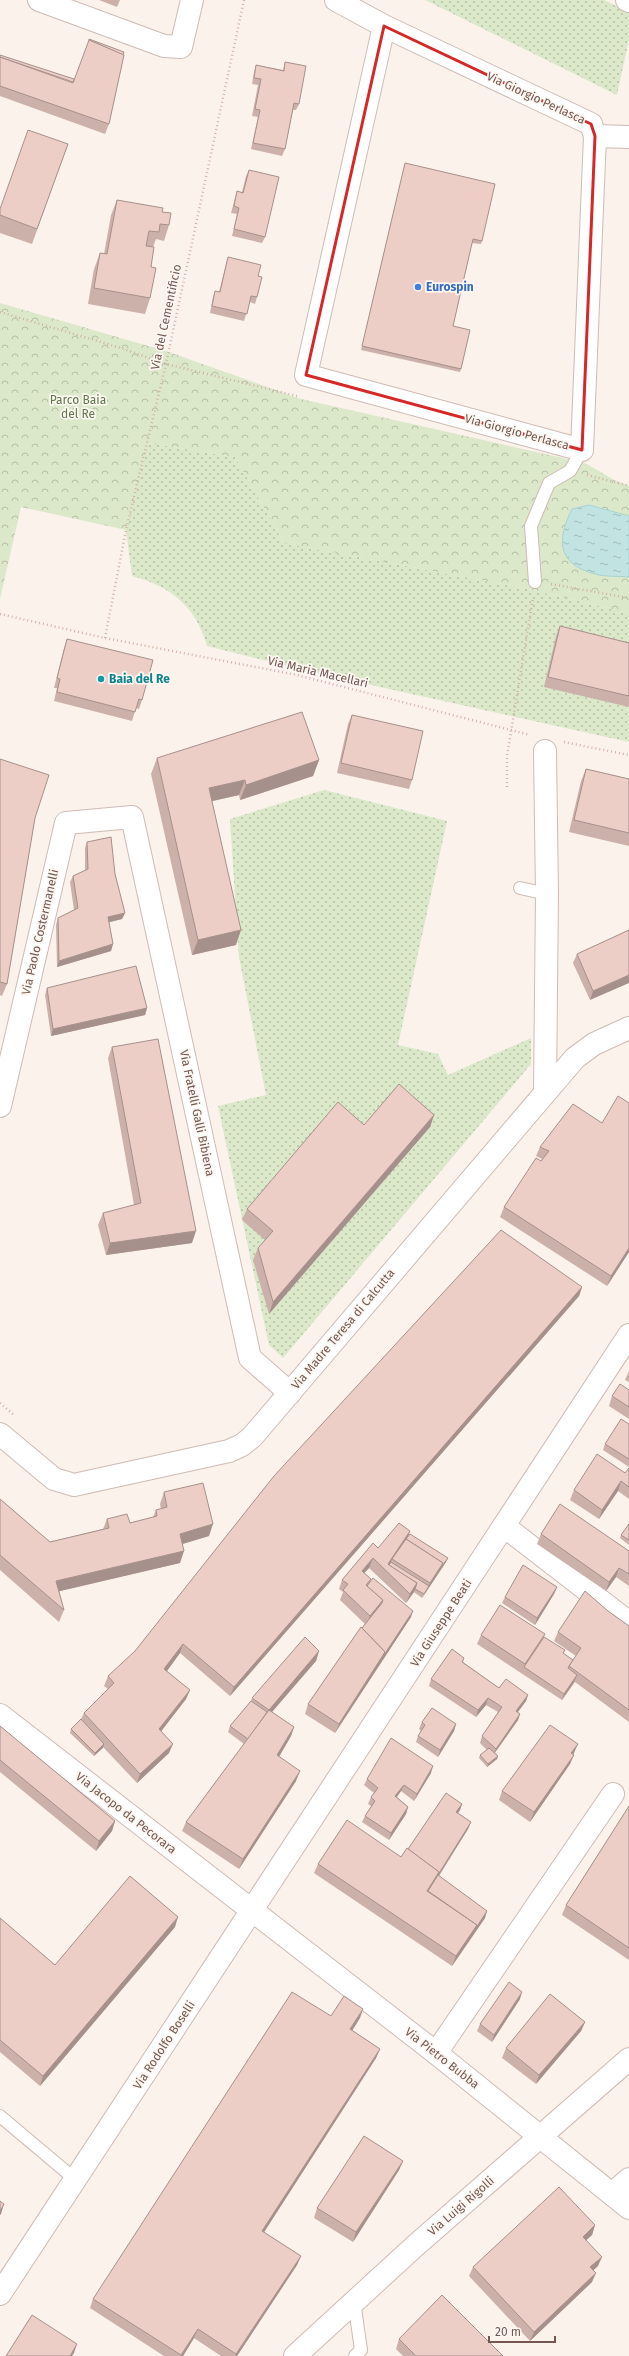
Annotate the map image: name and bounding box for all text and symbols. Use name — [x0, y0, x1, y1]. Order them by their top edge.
street label: Via Giorgio Perlasca — [484, 69, 588, 127]
street label: Via del Cementificio — [148, 263, 184, 371]
place label: Eurospin — [426, 280, 474, 294]
marker: Eurospin — [413, 282, 423, 292]
park label: Parco Baia del Re — [50, 393, 106, 421]
street label: Via Giorgio Perlasca — [463, 411, 571, 453]
street label: Via Maria Macellari — [266, 654, 370, 690]
place label: Baia del Re — [109, 672, 170, 686]
marker: Baia del Re — [96, 674, 106, 684]
street label: Via Paolo Costermanelli — [19, 868, 61, 996]
street label: Via Fratelli Galli Bibiena — [177, 1048, 217, 1178]
street label: Via Madre Teresa di Calcutta — [289, 1266, 397, 1392]
street label: Via Giuseppe Beati — [407, 1577, 475, 1669]
street label: Via Jacopo da Pecorara — [73, 1769, 179, 1857]
street label: Via Rodolfo Boselli — [130, 1998, 198, 2092]
street label: Via Pietro Bubba — [402, 2025, 482, 2091]
street label: Via Luigi Rigolli — [425, 2174, 497, 2238]
scale bar — [489, 2318, 555, 2344]
text: 20 m — [495, 2325, 521, 2339]

